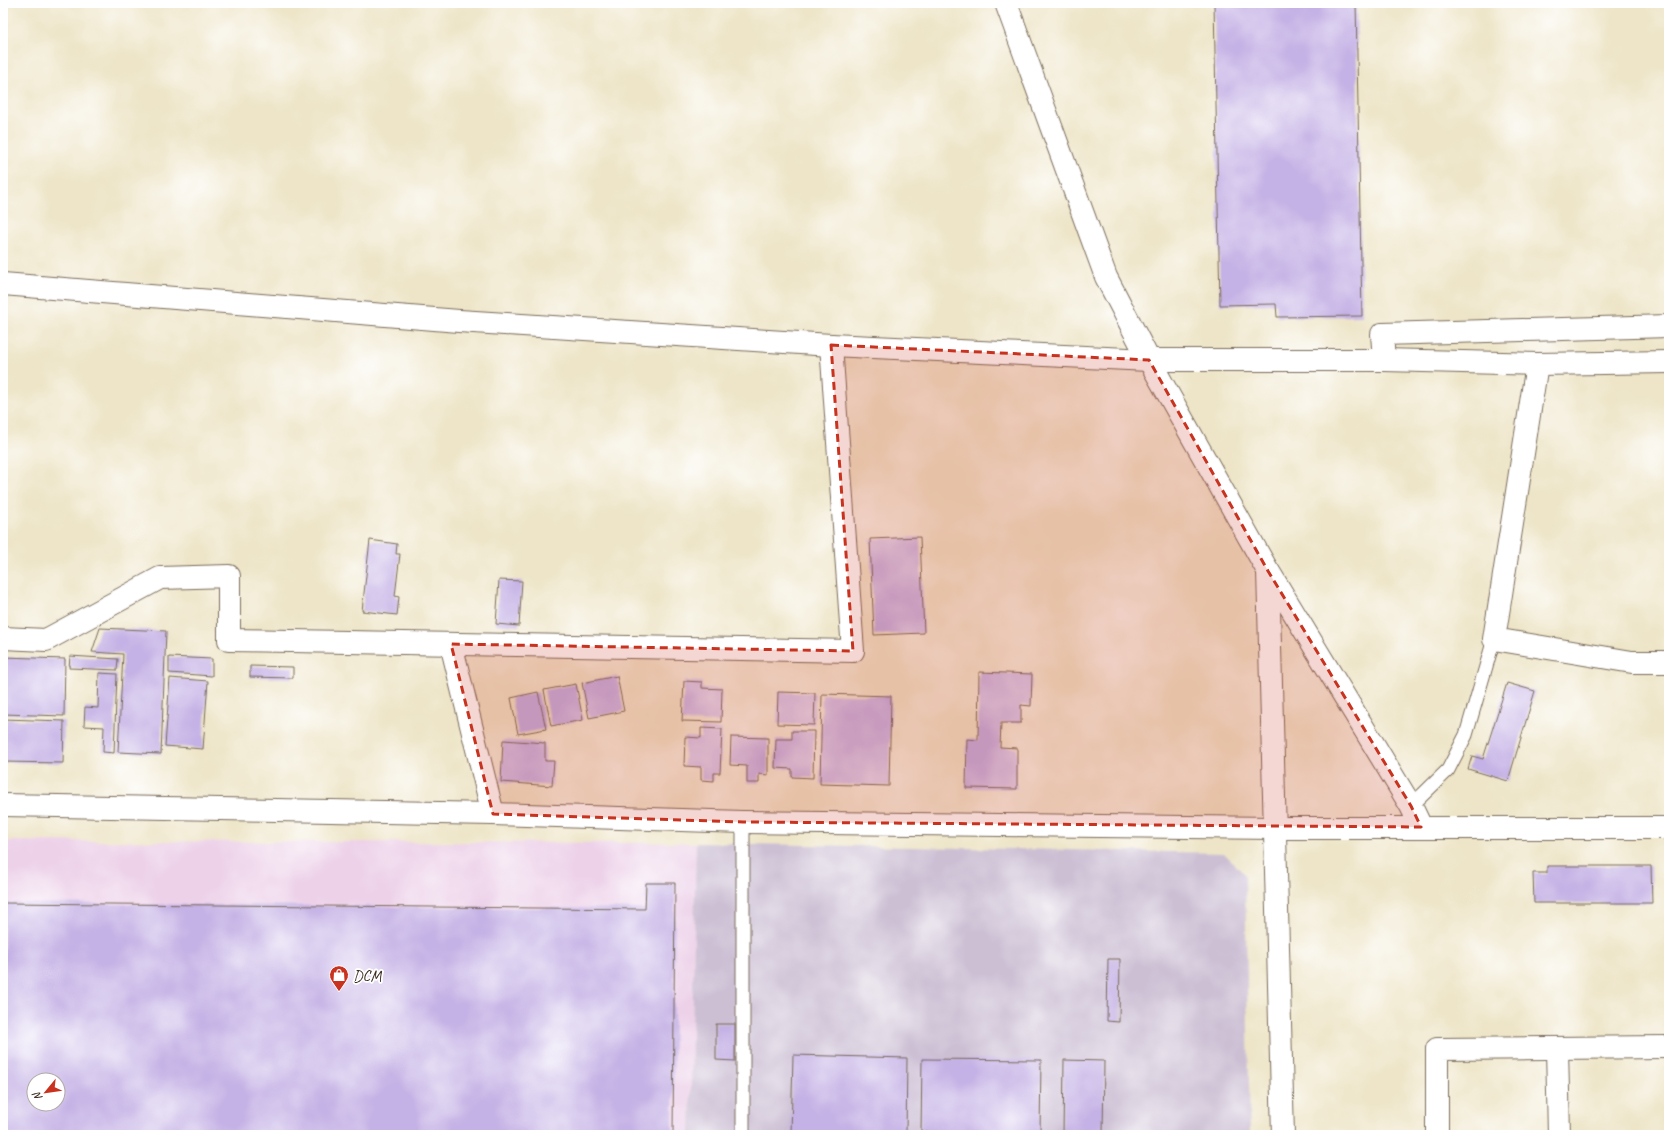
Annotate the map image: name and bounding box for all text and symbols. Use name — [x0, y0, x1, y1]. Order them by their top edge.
shop icon: DCM — [328, 964, 350, 992]
place label: DCM — [353, 966, 383, 986]
north arrow — [26, 1072, 66, 1112]
text: N — [28, 1089, 45, 1103]

